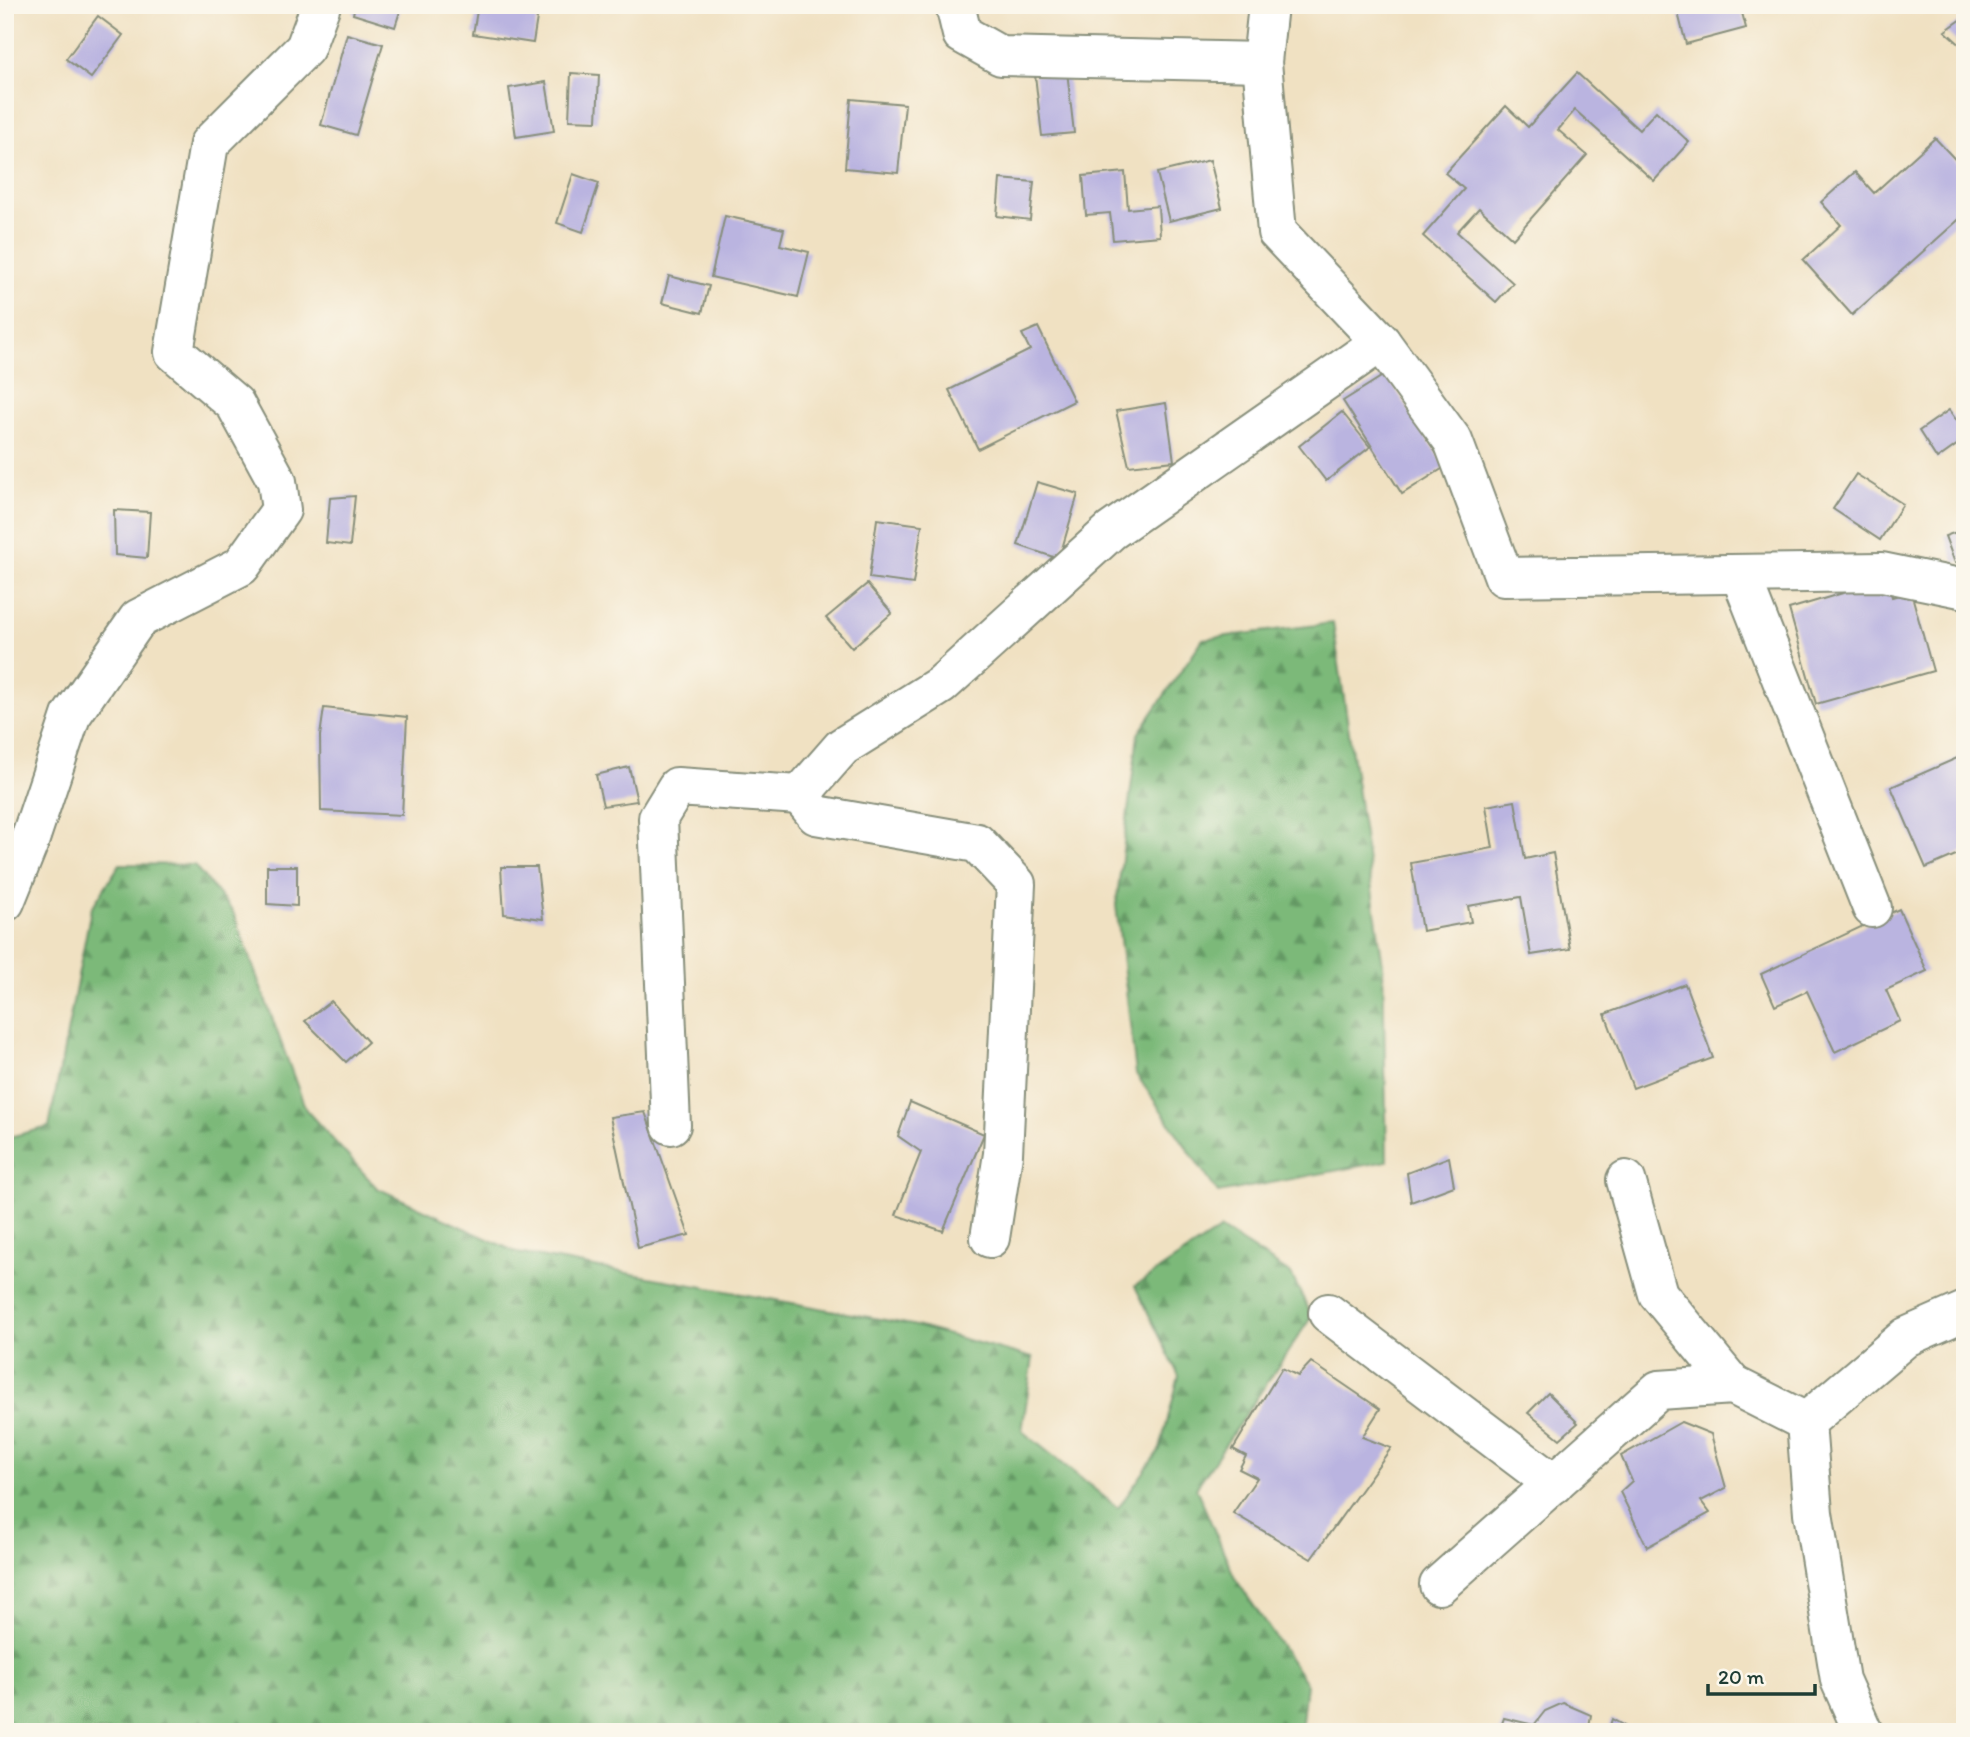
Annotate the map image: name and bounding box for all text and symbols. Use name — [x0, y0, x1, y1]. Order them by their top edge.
scale bar — [1708, 1653, 1814, 1697]
text: 20 m — [1718, 1664, 1765, 1689]

